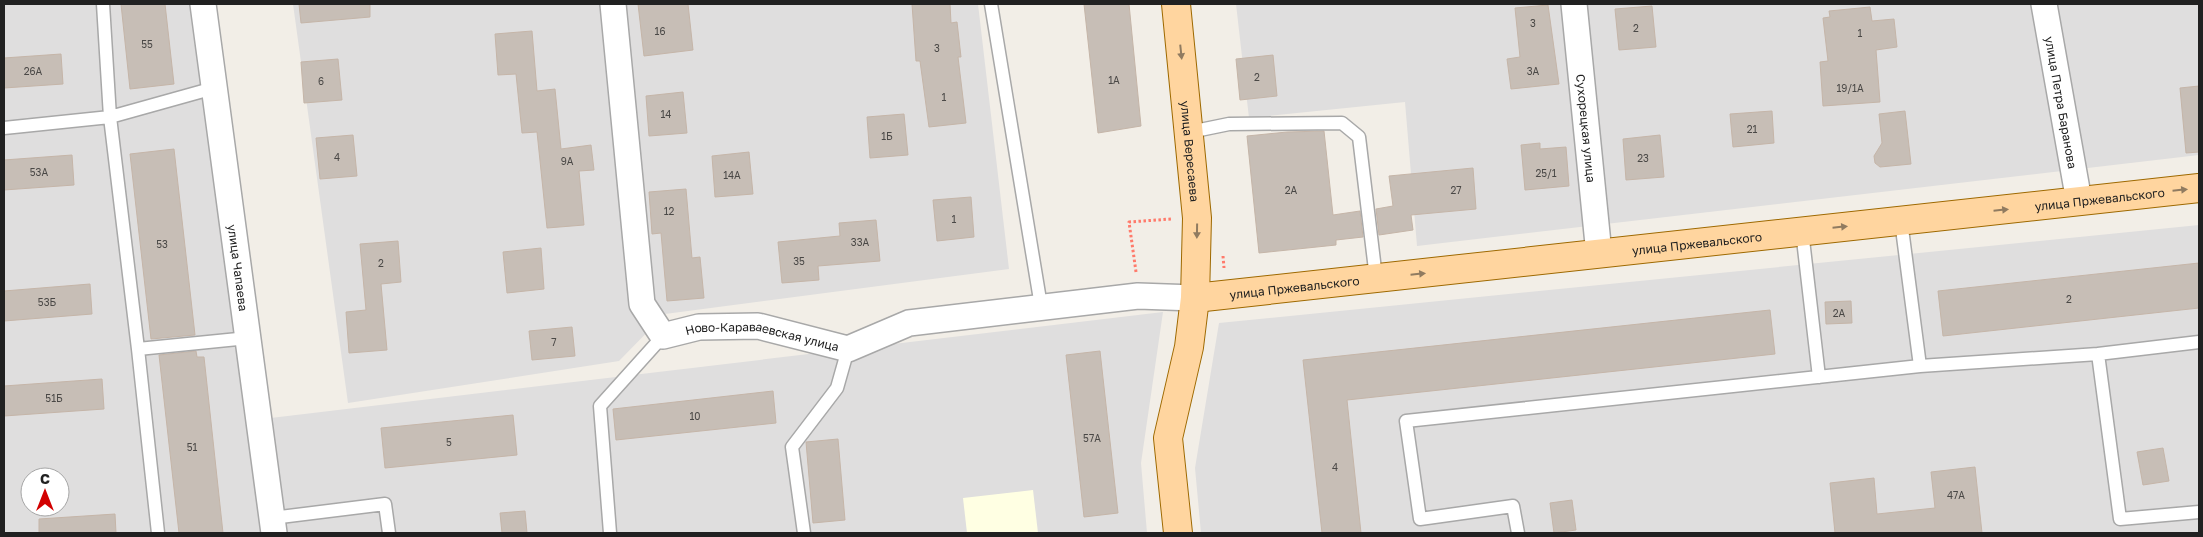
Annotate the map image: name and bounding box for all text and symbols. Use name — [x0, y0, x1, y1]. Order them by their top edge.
house number: 3 — [1530, 17, 1536, 29]
house number: 2 — [1633, 22, 1639, 34]
house number: 16 — [655, 25, 665, 37]
house number: 1 — [1858, 27, 1863, 39]
street label: улица Петра Баранова — [2042, 35, 2081, 170]
house number: 55 — [141, 38, 153, 50]
house number: 3 — [934, 42, 940, 54]
one-way arrow — [1177, 45, 1185, 61]
house number: 26А — [24, 65, 43, 77]
house number: 3А — [1527, 65, 1540, 77]
house number: 2 — [1254, 71, 1260, 83]
street label: Сухорецкая улица — [1574, 73, 1599, 183]
house number: 1А — [1108, 74, 1120, 86]
house number: 6 — [318, 75, 324, 87]
house number: 19/1А — [1836, 82, 1864, 94]
house number: 1 — [942, 91, 947, 103]
street label: улица Вересаева — [1178, 100, 1203, 203]
house number: 14 — [661, 108, 671, 120]
house number: 21 — [1747, 123, 1757, 135]
house number: 1Б — [881, 130, 893, 142]
house number: 4 — [334, 151, 340, 163]
house number: 23 — [1637, 152, 1649, 164]
house number: 9А — [561, 155, 574, 167]
house number: 53А — [30, 166, 48, 178]
house number: 25/1 — [1535, 167, 1557, 179]
house number: 14А — [723, 169, 741, 181]
house number: 2А — [1285, 184, 1298, 196]
house number: 27 — [1450, 184, 1462, 196]
street label: улица Пржевальского — [2034, 184, 2165, 213]
one-way arrow — [2173, 186, 2189, 194]
house number: 12 — [664, 205, 675, 217]
one-way arrow — [1994, 206, 2010, 214]
house number: 1 — [952, 213, 957, 225]
street label: улица Чапаева — [225, 223, 252, 312]
one-way arrow — [1832, 223, 1848, 231]
one-way arrow — [1192, 224, 1200, 240]
street label: улица Пржевальского — [1631, 228, 1763, 258]
house number: 33А — [851, 236, 869, 248]
house number: 53 — [156, 238, 168, 250]
house number: 35 — [793, 255, 805, 267]
house number: 2 — [378, 257, 384, 269]
one-way arrow — [1410, 270, 1426, 278]
street label: улица Пржевальского — [1229, 273, 1360, 302]
house number: 2 — [2066, 293, 2072, 305]
house number: 53Б — [38, 296, 56, 308]
house number: 2А — [1833, 307, 1846, 319]
street label: Ново-Караваевская улица — [684, 318, 841, 354]
house number: 7 — [551, 336, 557, 348]
house number: 51Б — [45, 392, 63, 404]
house number: 10 — [689, 410, 701, 422]
house number: 57А — [1083, 432, 1101, 444]
house number: 5 — [446, 436, 452, 448]
house number: 51 — [187, 441, 197, 453]
house number: 4 — [1332, 461, 1338, 473]
north arrow — [20, 467, 70, 517]
text: С — [40, 470, 50, 487]
house number: 47А — [1947, 489, 1965, 501]

